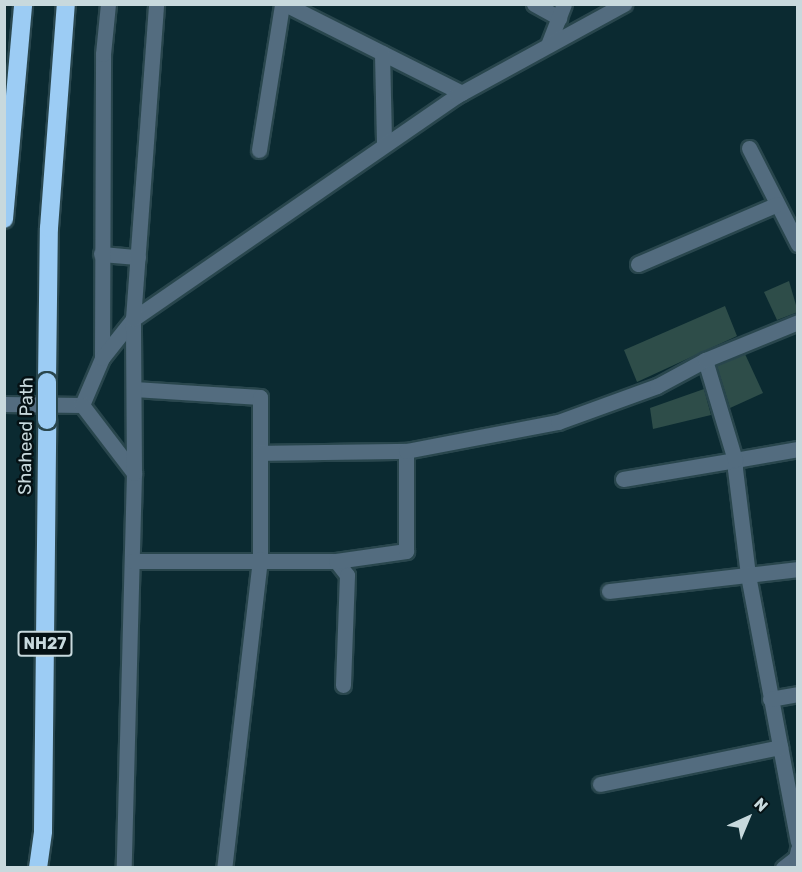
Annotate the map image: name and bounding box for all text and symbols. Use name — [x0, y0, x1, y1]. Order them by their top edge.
street label: Shaheed Path — [14, 377, 38, 495]
road number: NH27 — [16, 631, 74, 657]
north arrow — [718, 788, 778, 848]
text: N — [750, 794, 772, 816]

